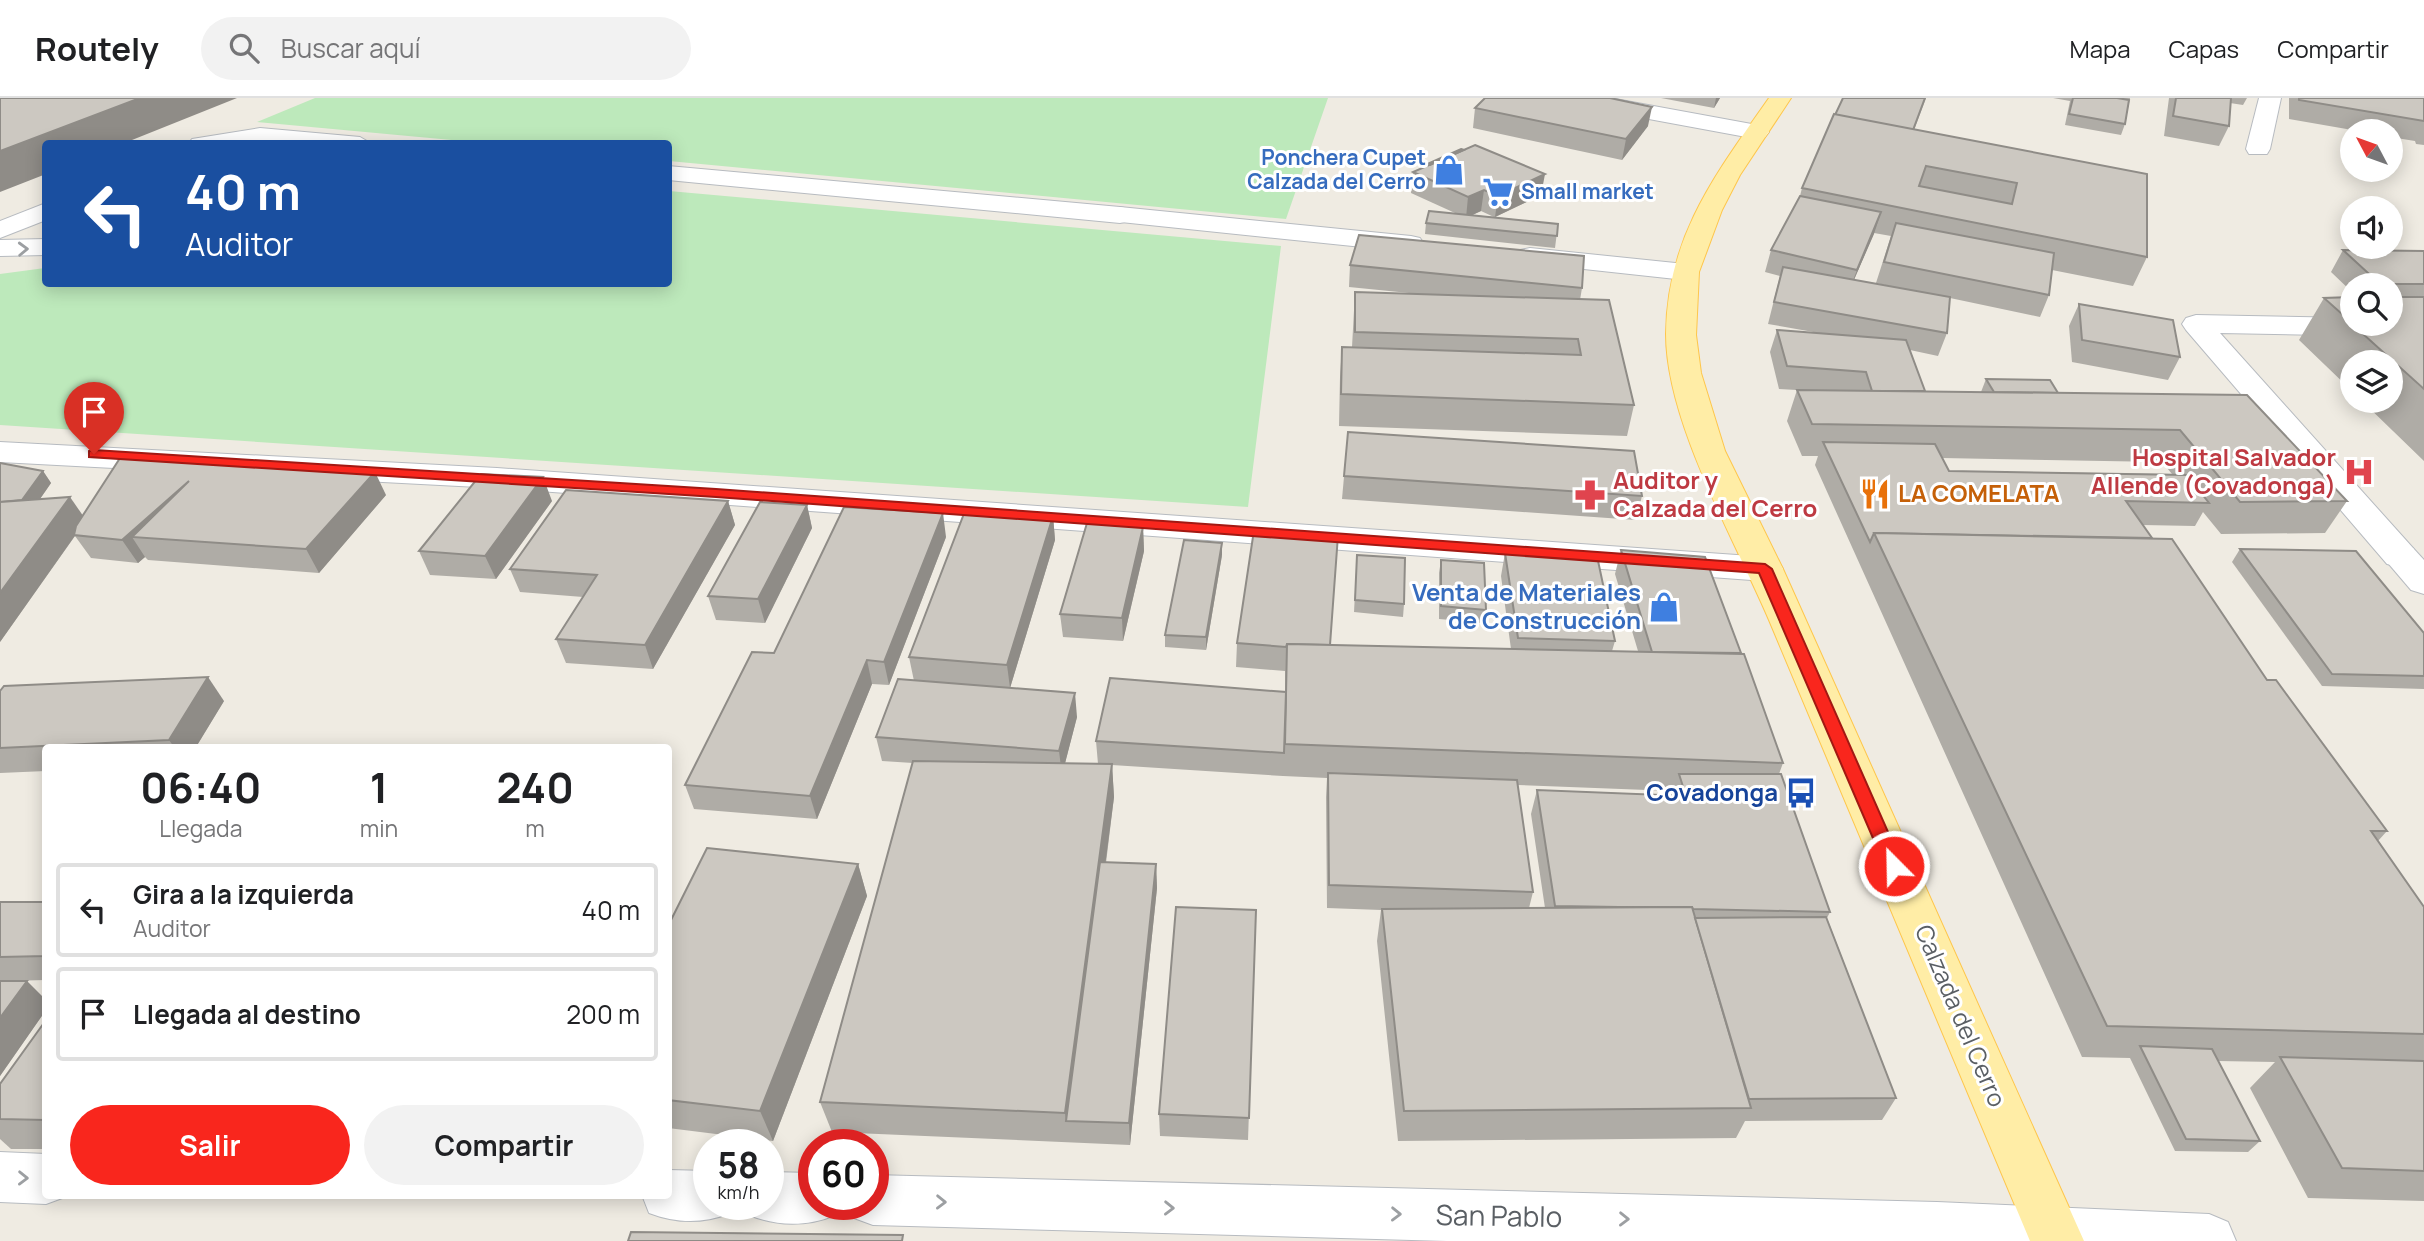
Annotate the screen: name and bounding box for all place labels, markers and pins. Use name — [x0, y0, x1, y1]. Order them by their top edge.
place label: Ponchera Cupet Calzada del Cerro — [1247, 143, 1426, 195]
shop icon: Ponchera Cupet Calzada del Cerro — [1432, 153, 1466, 187]
supermarket icon: Small market — [1481, 175, 1515, 209]
place label: Small market — [1521, 177, 1654, 205]
pin — [64, 382, 124, 454]
place label: Hospital Salvador Allende (Covadonga) — [2091, 440, 2336, 501]
hospital icon: Hospital Salvador Allende (Covadonga) — [2342, 455, 2376, 489]
place label: Auditor y Calzada del Cerro — [1613, 463, 1817, 524]
place label: LA COMELATA — [1898, 476, 2060, 509]
restaurant icon: LA COMELATA — [1858, 477, 1892, 511]
pharmacy icon: Auditor y Calzada del Cerro — [1573, 478, 1607, 512]
place label: Venta de Materiales de Construcción — [1412, 575, 1641, 636]
shop icon: Venta de Materiales de Construcción — [1647, 590, 1681, 624]
place label: Covadonga — [1646, 775, 1778, 808]
bus stop icon: Covadonga — [1784, 776, 1818, 810]

